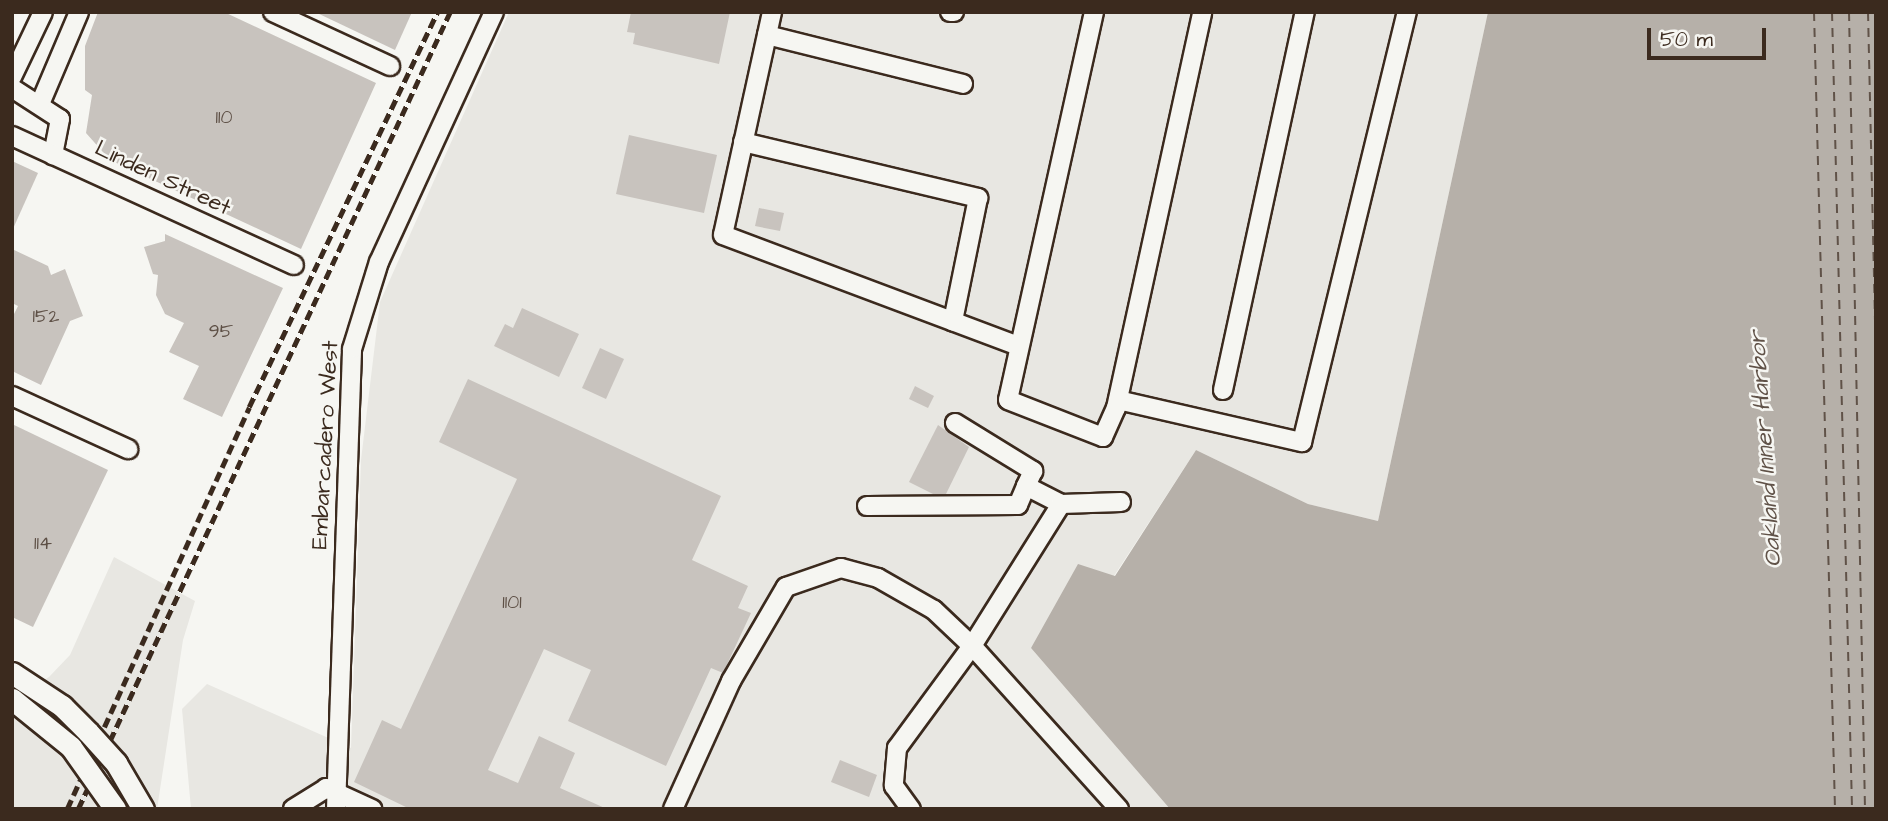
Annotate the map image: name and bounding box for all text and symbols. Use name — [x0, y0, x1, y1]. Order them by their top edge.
scale bar — [1650, 14, 1769, 58]
text: 50 m — [1660, 25, 1713, 54]
house number: 110 — [216, 107, 232, 129]
street label: Linden Street — [91, 134, 235, 222]
house number: 152 — [33, 306, 59, 328]
house number: 95 — [209, 321, 233, 343]
water label: Oakland Inner Harbor — [1743, 330, 1789, 568]
street label: Embarcadero West — [306, 340, 344, 550]
house number: 114 — [34, 533, 52, 555]
house number: 1101 — [502, 592, 522, 614]

